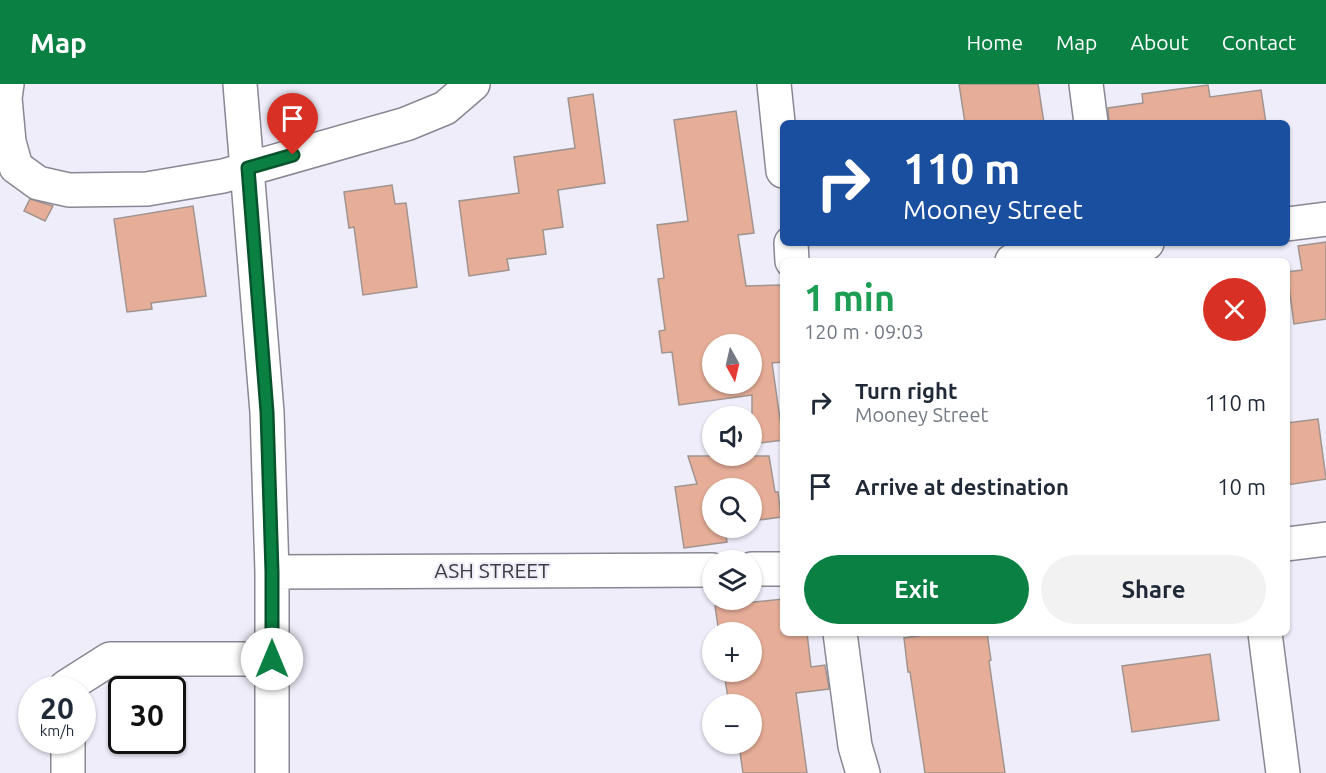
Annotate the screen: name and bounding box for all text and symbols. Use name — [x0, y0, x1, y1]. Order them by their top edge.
text: Map — [30, 27, 87, 58]
text: Home — [966, 30, 1023, 54]
text: Map — [1056, 30, 1097, 54]
text: About — [1130, 30, 1189, 54]
text: Contact — [1222, 30, 1296, 54]
pin — [267, 93, 318, 155]
icon: arrive — [276, 102, 309, 135]
icon: right — [804, 144, 882, 222]
text: 110 m — [903, 145, 1020, 192]
text: Mooney Street — [903, 194, 1083, 224]
text: 1 min — [804, 277, 895, 318]
button: close — [1203, 278, 1266, 341]
text: 120 m · 09:03 — [804, 320, 924, 343]
north arrow — [702, 334, 762, 394]
map controls — [702, 334, 762, 754]
text: Turn right — [855, 378, 957, 403]
icon: right — [804, 386, 837, 419]
text: 110 m — [1205, 390, 1266, 415]
text: Mooney Street — [855, 403, 988, 426]
button: sound — [702, 406, 762, 466]
icon: arrive — [804, 470, 837, 503]
text: Arrive at destination — [855, 474, 1069, 499]
text: 10 m — [1217, 474, 1266, 499]
button: search — [702, 478, 762, 538]
button: layers — [702, 550, 762, 610]
button: Exit — [804, 555, 1029, 624]
button: Share — [1041, 555, 1266, 624]
street label: ASH STREET — [434, 558, 550, 582]
button: + — [702, 622, 762, 682]
position arrow — [240, 627, 304, 691]
speed limit sign: 30 — [108, 676, 186, 754]
text: 20 — [40, 691, 74, 725]
button: − — [702, 694, 762, 754]
text: km/h — [40, 722, 74, 739]

